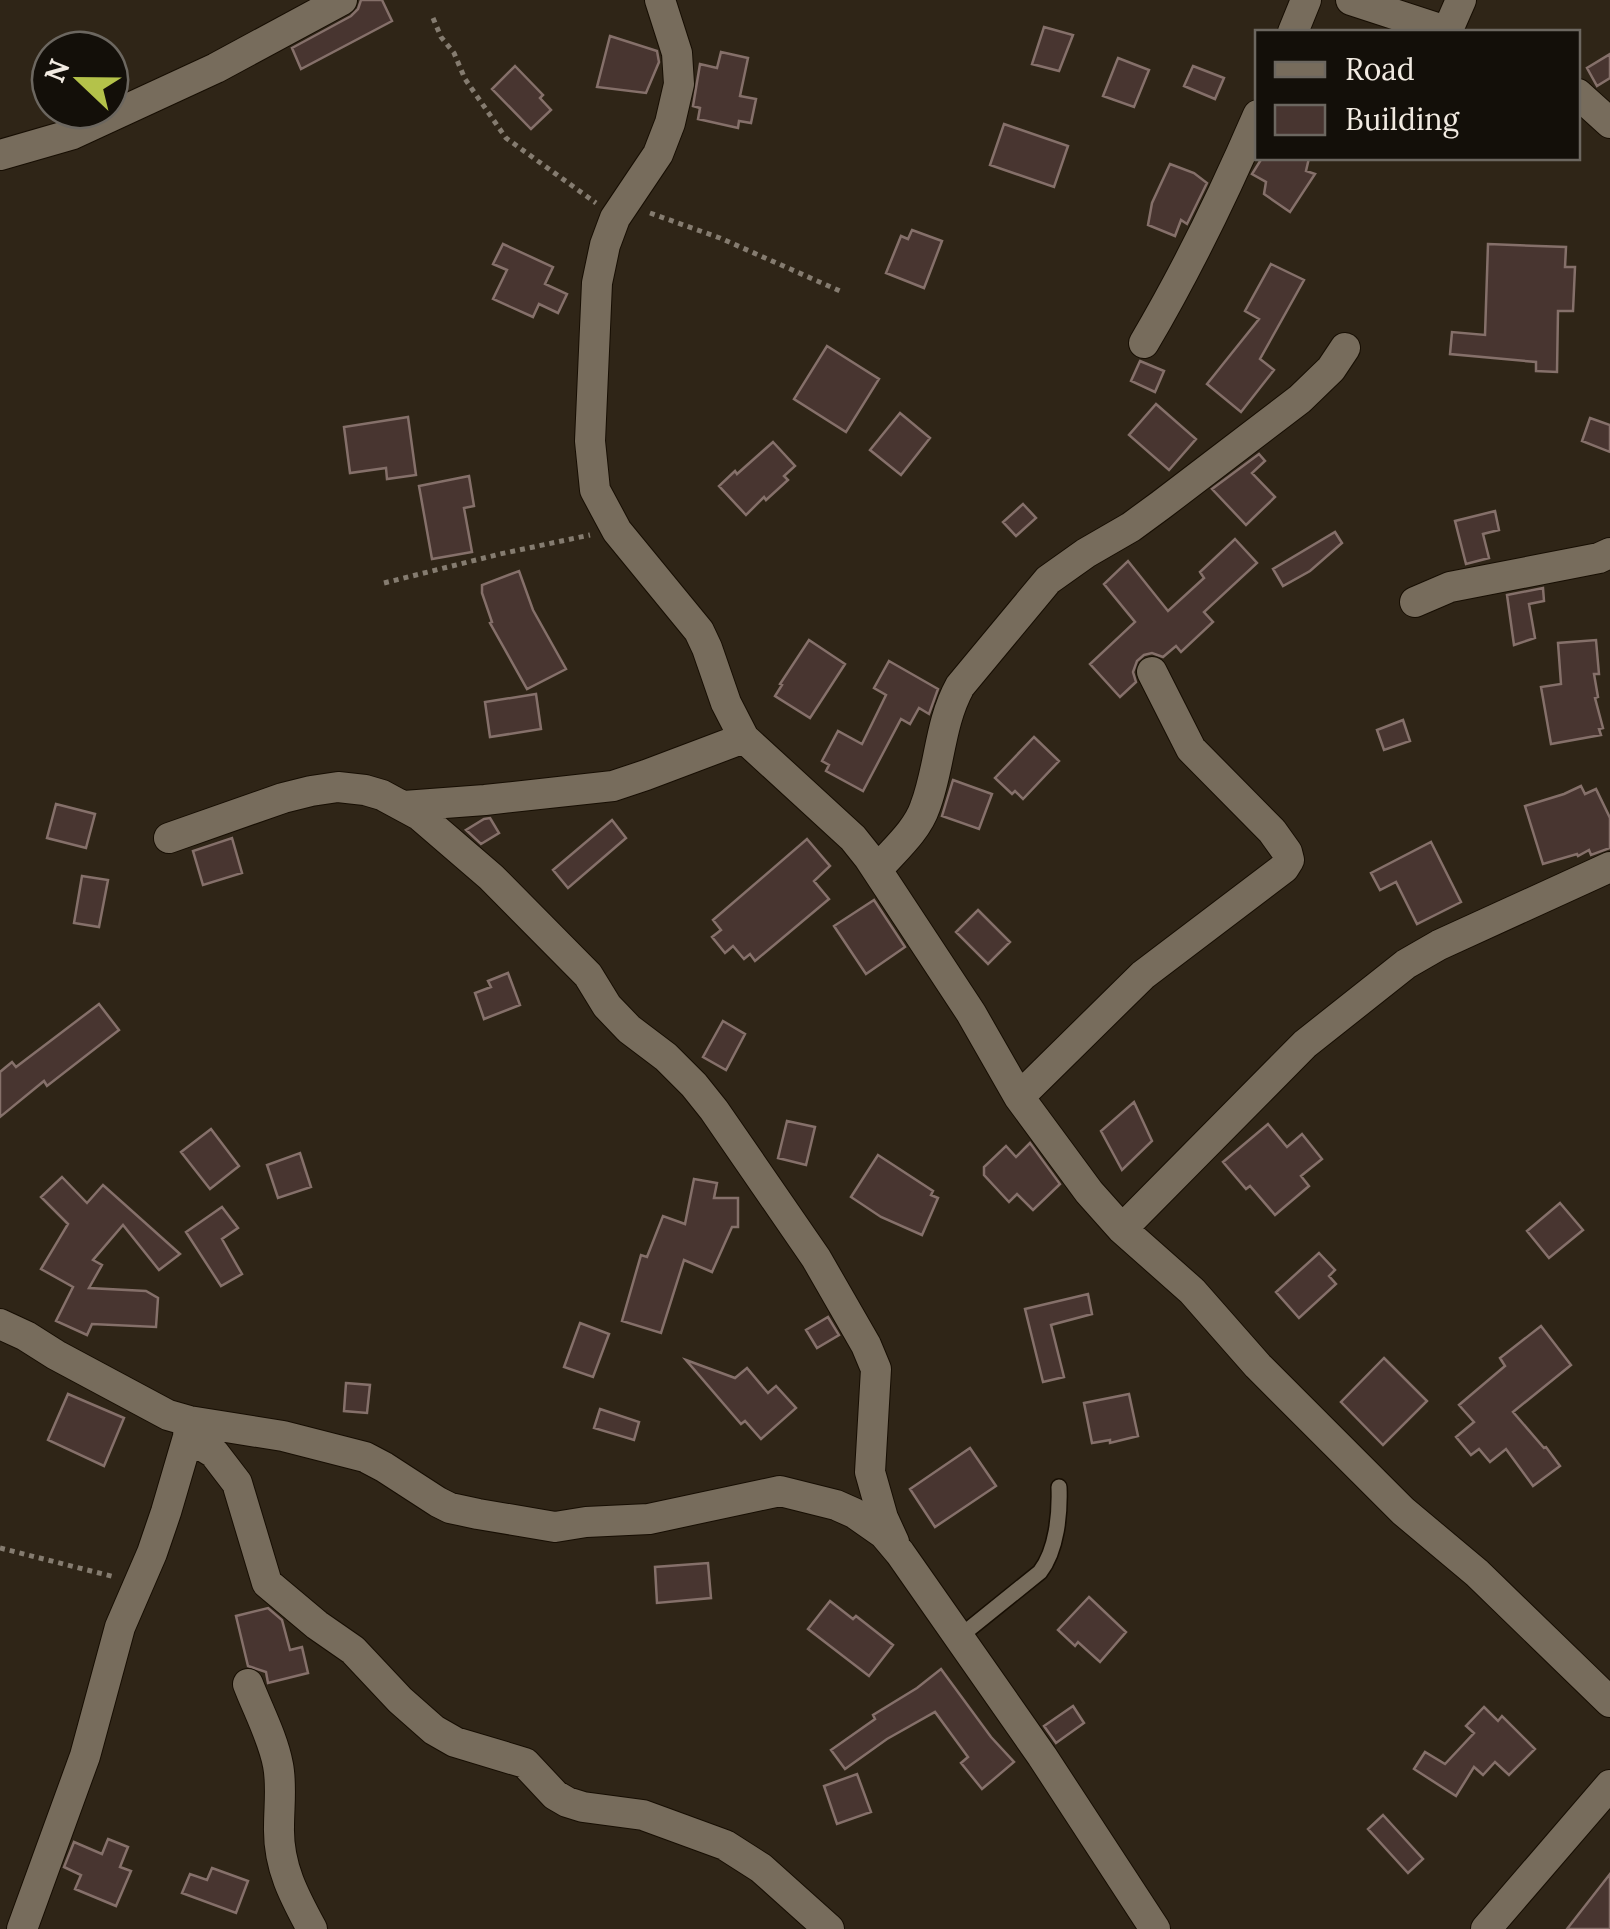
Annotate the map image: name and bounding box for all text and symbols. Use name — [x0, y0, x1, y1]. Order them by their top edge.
north arrow — [30, 30, 130, 130]
legend — [1255, 30, 1580, 160]
text: Road — [1345, 50, 1415, 88]
text: N — [36, 54, 78, 87]
text: Building — [1345, 100, 1461, 139]

